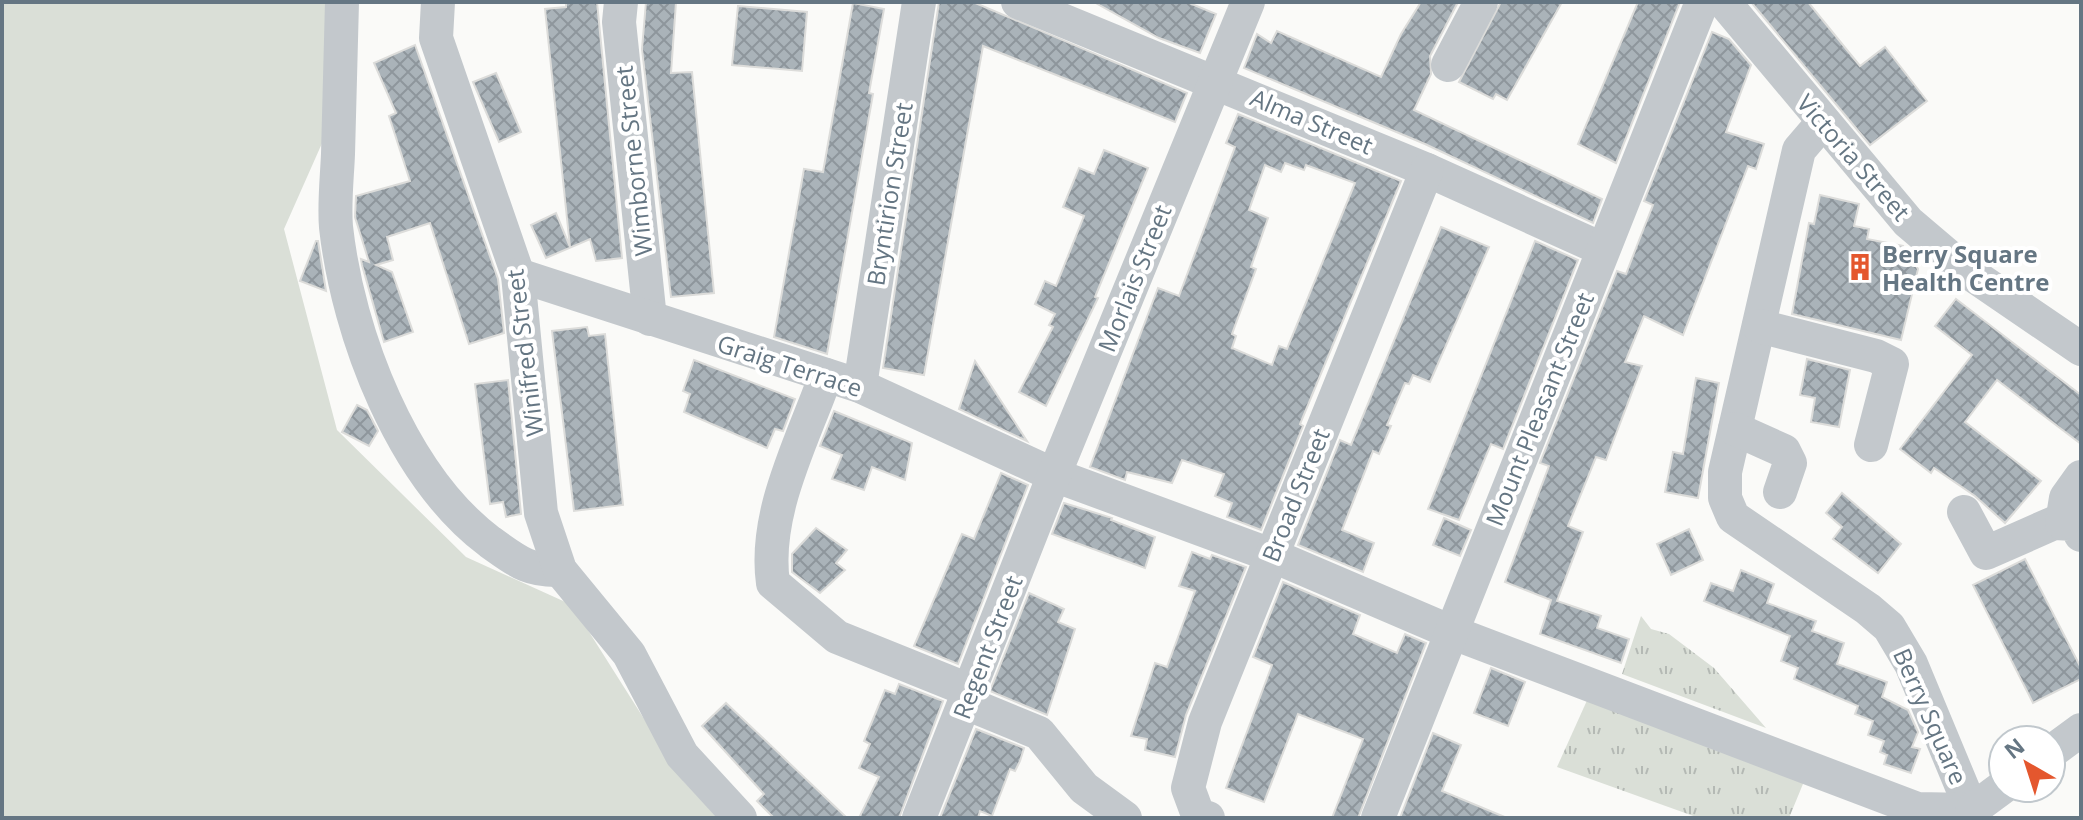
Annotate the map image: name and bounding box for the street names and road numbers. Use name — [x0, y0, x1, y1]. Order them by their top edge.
street label: Wimborne Street — [607, 64, 659, 258]
street label: Alma Street — [1246, 80, 1378, 162]
street label: Victoria Street — [1790, 87, 1918, 227]
street label: Bryntirion Street — [858, 100, 920, 288]
street label: Morlais Street — [1089, 199, 1179, 357]
street label: Winifred Street — [497, 267, 551, 439]
street label: Mount Pleasant Street — [1477, 287, 1601, 531]
street label: Graig Terrace — [713, 326, 867, 404]
street label: Broad Street — [1253, 423, 1337, 567]
street label: Regent Street — [944, 570, 1030, 724]
street label: Berry Square — [1886, 643, 1976, 789]

